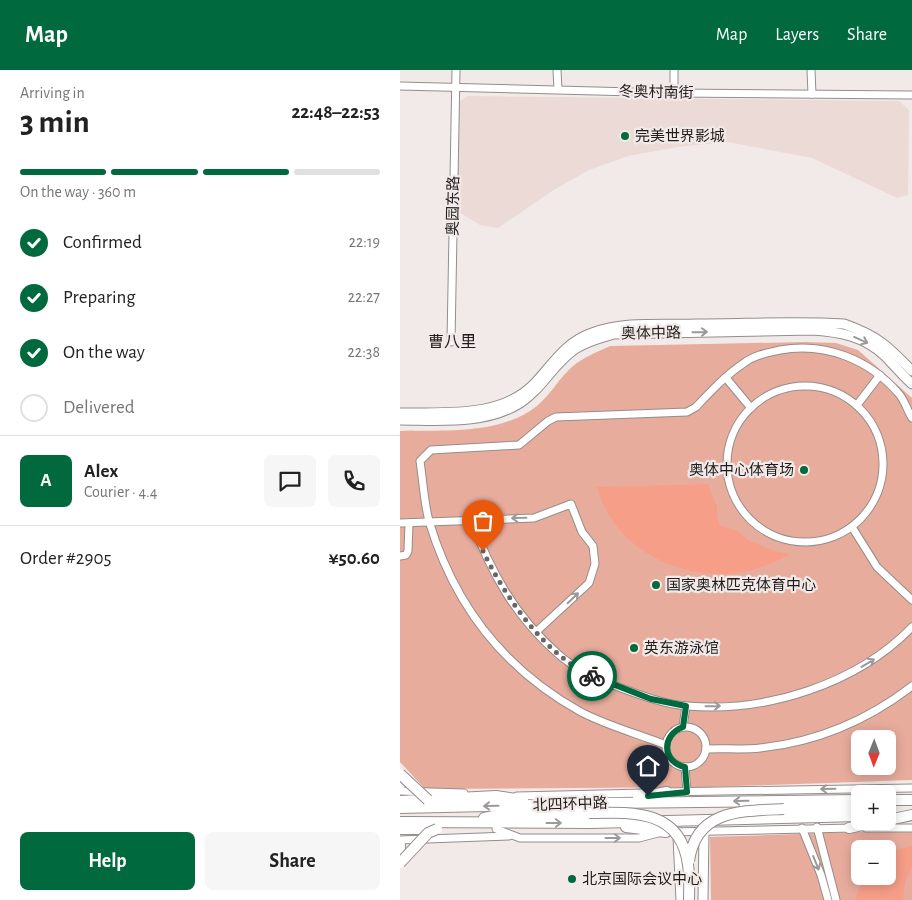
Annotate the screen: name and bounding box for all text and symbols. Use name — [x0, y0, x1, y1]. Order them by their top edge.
text: Map — [25, 23, 68, 47]
text: Map — [716, 26, 747, 44]
text: Layers — [775, 26, 819, 44]
text: Share — [847, 26, 887, 44]
street label: 冬奥村南街 — [618, 82, 694, 101]
text: Arriving in — [20, 85, 85, 101]
text: 22:48–22:53 — [291, 103, 380, 122]
text: 3 min — [20, 106, 90, 138]
place label: 完美世界影城 — [635, 128, 725, 144]
marker: 完美世界影城 — [619, 130, 631, 142]
street label: 奥园东路 — [444, 176, 462, 236]
text: On the way · 360 m — [20, 184, 136, 200]
icon: check — [20, 229, 48, 257]
text: Confirmed — [63, 233, 142, 252]
text: 22:19 — [349, 234, 380, 250]
icon: check — [20, 284, 48, 312]
text: Preparing — [63, 288, 136, 307]
text: 22:27 — [348, 289, 380, 305]
street label: 奥体中路 — [621, 324, 681, 342]
one-way arrow — [692, 328, 708, 337]
district label: 曹八里 — [428, 334, 476, 350]
one-way arrow — [853, 335, 868, 345]
icon: check — [20, 339, 48, 367]
text: On the way — [63, 343, 145, 362]
text: 22:38 — [348, 344, 380, 360]
text: Delivered — [63, 398, 135, 417]
button: chat — [264, 455, 316, 507]
button: phone — [328, 455, 380, 507]
text: Alex — [84, 462, 118, 481]
place label: 奥体中心体育场 — [689, 462, 794, 478]
marker: 奥体中心体育场 — [798, 464, 810, 476]
text: A — [40, 471, 52, 490]
text: Courier · 4.4 — [84, 484, 157, 500]
pin — [462, 500, 504, 551]
icon: bag — [469, 507, 497, 535]
one-way arrow — [511, 514, 527, 523]
text: Order #2905 — [20, 549, 111, 568]
text: ¥50.60 — [328, 549, 380, 568]
place label: 国家奥林匹克体育中心 — [666, 577, 816, 593]
marker: 国家奥林匹克体育中心 — [650, 579, 662, 591]
one-way arrow — [566, 592, 579, 604]
place label: 英东游泳馆 — [644, 640, 719, 656]
marker: 英东游泳馆 — [628, 642, 640, 654]
courier — [567, 651, 617, 701]
one-way arrow — [860, 657, 874, 667]
icon: bike — [578, 662, 606, 690]
one-way arrow — [704, 701, 721, 711]
north arrow — [851, 730, 896, 775]
map controls — [851, 730, 896, 885]
pin — [627, 745, 669, 796]
icon: home — [634, 752, 662, 780]
one-way arrow — [821, 784, 837, 794]
button: + — [851, 785, 896, 830]
street label: 北四环中路 — [532, 794, 608, 813]
one-way arrow — [734, 796, 750, 806]
one-way arrow — [484, 801, 500, 811]
one-way arrow — [545, 818, 561, 828]
button: Help — [20, 832, 195, 890]
button: Share — [205, 832, 380, 890]
one-way arrow — [604, 833, 621, 843]
button: − — [851, 840, 896, 885]
one-way arrow — [812, 855, 821, 871]
place label: 北京国际会议中心 — [582, 870, 702, 887]
marker: 北京国际会议中心 — [566, 873, 578, 885]

